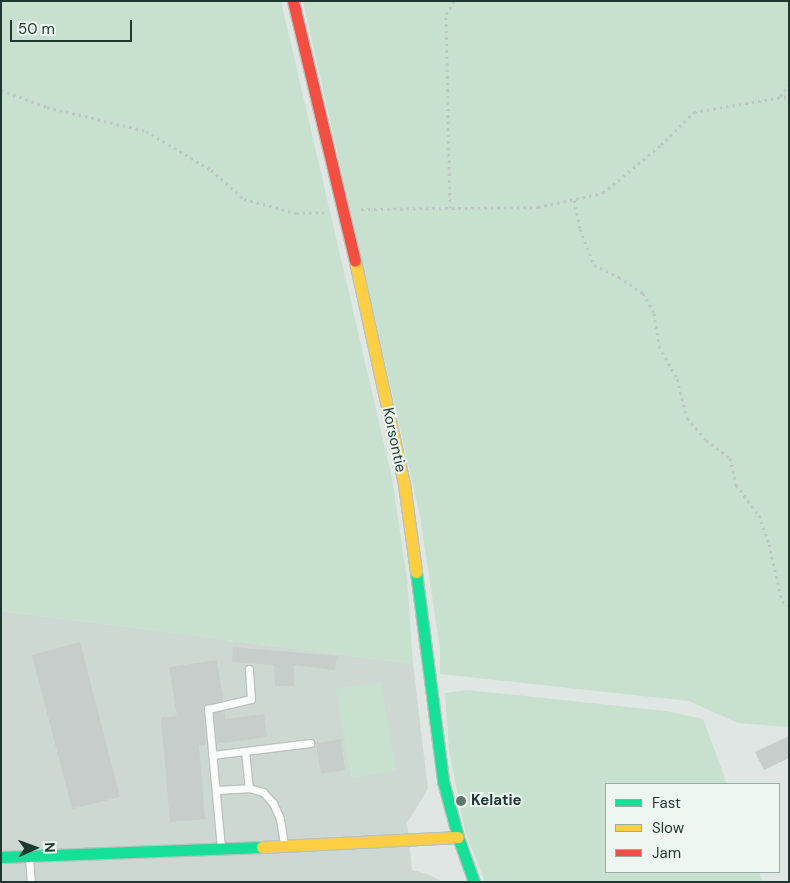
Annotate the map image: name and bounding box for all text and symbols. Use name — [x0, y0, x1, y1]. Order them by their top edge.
scale bar — [12, 10, 135, 42]
text: 50 m — [18, 19, 55, 39]
street label: Korsontie — [378, 406, 410, 474]
legend — [605, 783, 780, 873]
place label: Kelatie — [471, 792, 522, 810]
text: Fast — [652, 793, 681, 813]
marker: Kelatie — [455, 795, 467, 807]
text: Slow — [652, 818, 684, 838]
north arrow — [10, 823, 60, 873]
text: N — [41, 842, 59, 853]
text: Jam — [652, 843, 681, 863]

